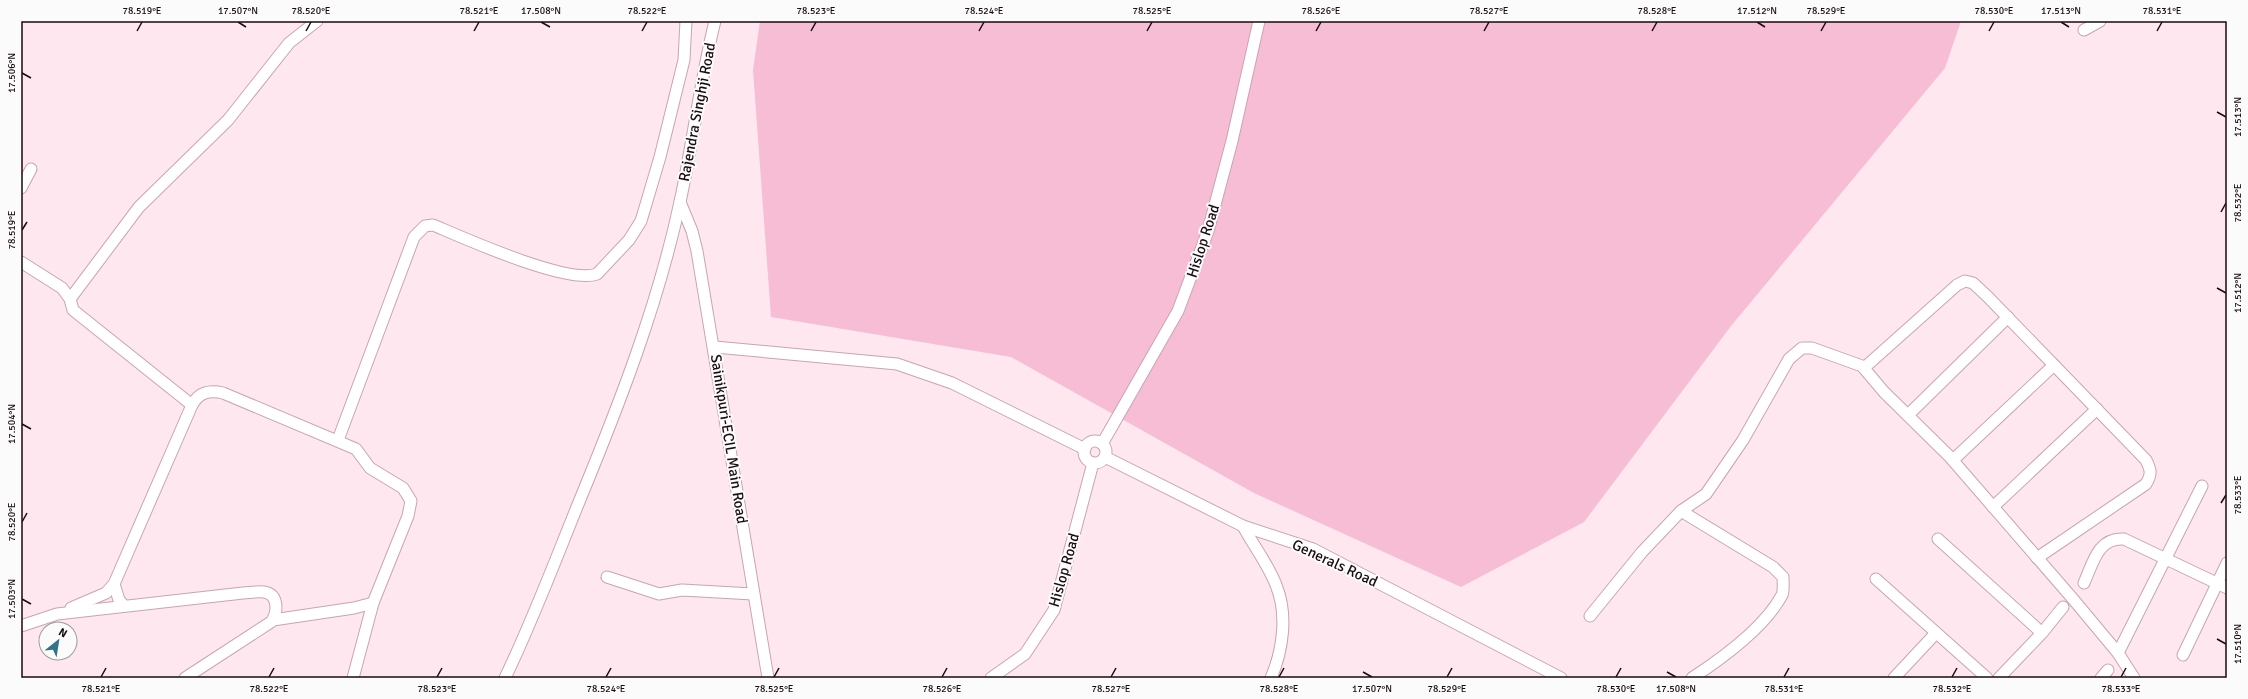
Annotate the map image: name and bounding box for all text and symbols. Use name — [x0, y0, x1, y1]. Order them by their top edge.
text: 78.519°E — [123, 5, 162, 17]
text: 17.507°N — [218, 5, 258, 17]
text: 78.520°E — [292, 5, 331, 17]
text: 78.521°E — [460, 5, 499, 17]
text: 17.508°N — [521, 5, 561, 17]
text: 78.522°E — [628, 5, 667, 17]
text: 78.523°E — [797, 5, 836, 17]
text: 78.524°E — [965, 5, 1004, 17]
text: 78.525°E — [1133, 5, 1172, 17]
text: 78.526°E — [1302, 5, 1341, 17]
text: 78.527°E — [1470, 5, 1509, 17]
text: 78.528°E — [1638, 5, 1677, 17]
text: 17.512°N — [1737, 5, 1777, 17]
text: 78.529°E — [1807, 5, 1846, 17]
text: 78.530°E — [1975, 5, 2014, 17]
text: 17.513°N — [2041, 5, 2081, 17]
text: 78.531°E — [2143, 5, 2182, 17]
street label: Rajendra Singhji Road — [675, 41, 719, 183]
text: 17.506°N — [6, 53, 18, 93]
text: 17.513°N — [2232, 97, 2244, 137]
text: 78.532°E — [2232, 183, 2244, 223]
street label: Hislop Road — [1183, 202, 1223, 280]
text: 78.519°E — [6, 210, 18, 250]
text: 17.512°N — [2232, 273, 2244, 313]
street label: Sainikpuri-ECIL Main Road — [707, 353, 751, 525]
text: 17.504°N — [6, 404, 18, 444]
text: 78.533°E — [2232, 475, 2244, 515]
text: 78.520°E — [6, 502, 18, 542]
street label: Hislop Road — [1045, 531, 1083, 609]
street label: Generals Road — [1289, 535, 1381, 591]
text: 17.503°N — [6, 579, 18, 619]
north arrow — [38, 621, 78, 661]
text: 17.510°N — [2232, 624, 2244, 664]
text: N — [56, 625, 69, 640]
text: 78.521°E — [82, 683, 121, 695]
text: 78.522°E — [250, 683, 289, 695]
text: 78.523°E — [418, 683, 457, 695]
text: 78.524°E — [587, 683, 626, 695]
text: 78.525°E — [755, 683, 794, 695]
text: 78.526°E — [923, 683, 962, 695]
text: 78.527°E — [1092, 683, 1131, 695]
text: 78.528°E — [1260, 683, 1299, 695]
text: 17.507°N — [1352, 683, 1392, 695]
text: 78.529°E — [1428, 683, 1467, 695]
text: 78.530°E — [1597, 683, 1636, 695]
text: 17.508°N — [1656, 683, 1696, 695]
text: 78.531°E — [1765, 683, 1804, 695]
text: 78.532°E — [1933, 683, 1972, 695]
text: 78.533°E — [2102, 683, 2141, 695]

